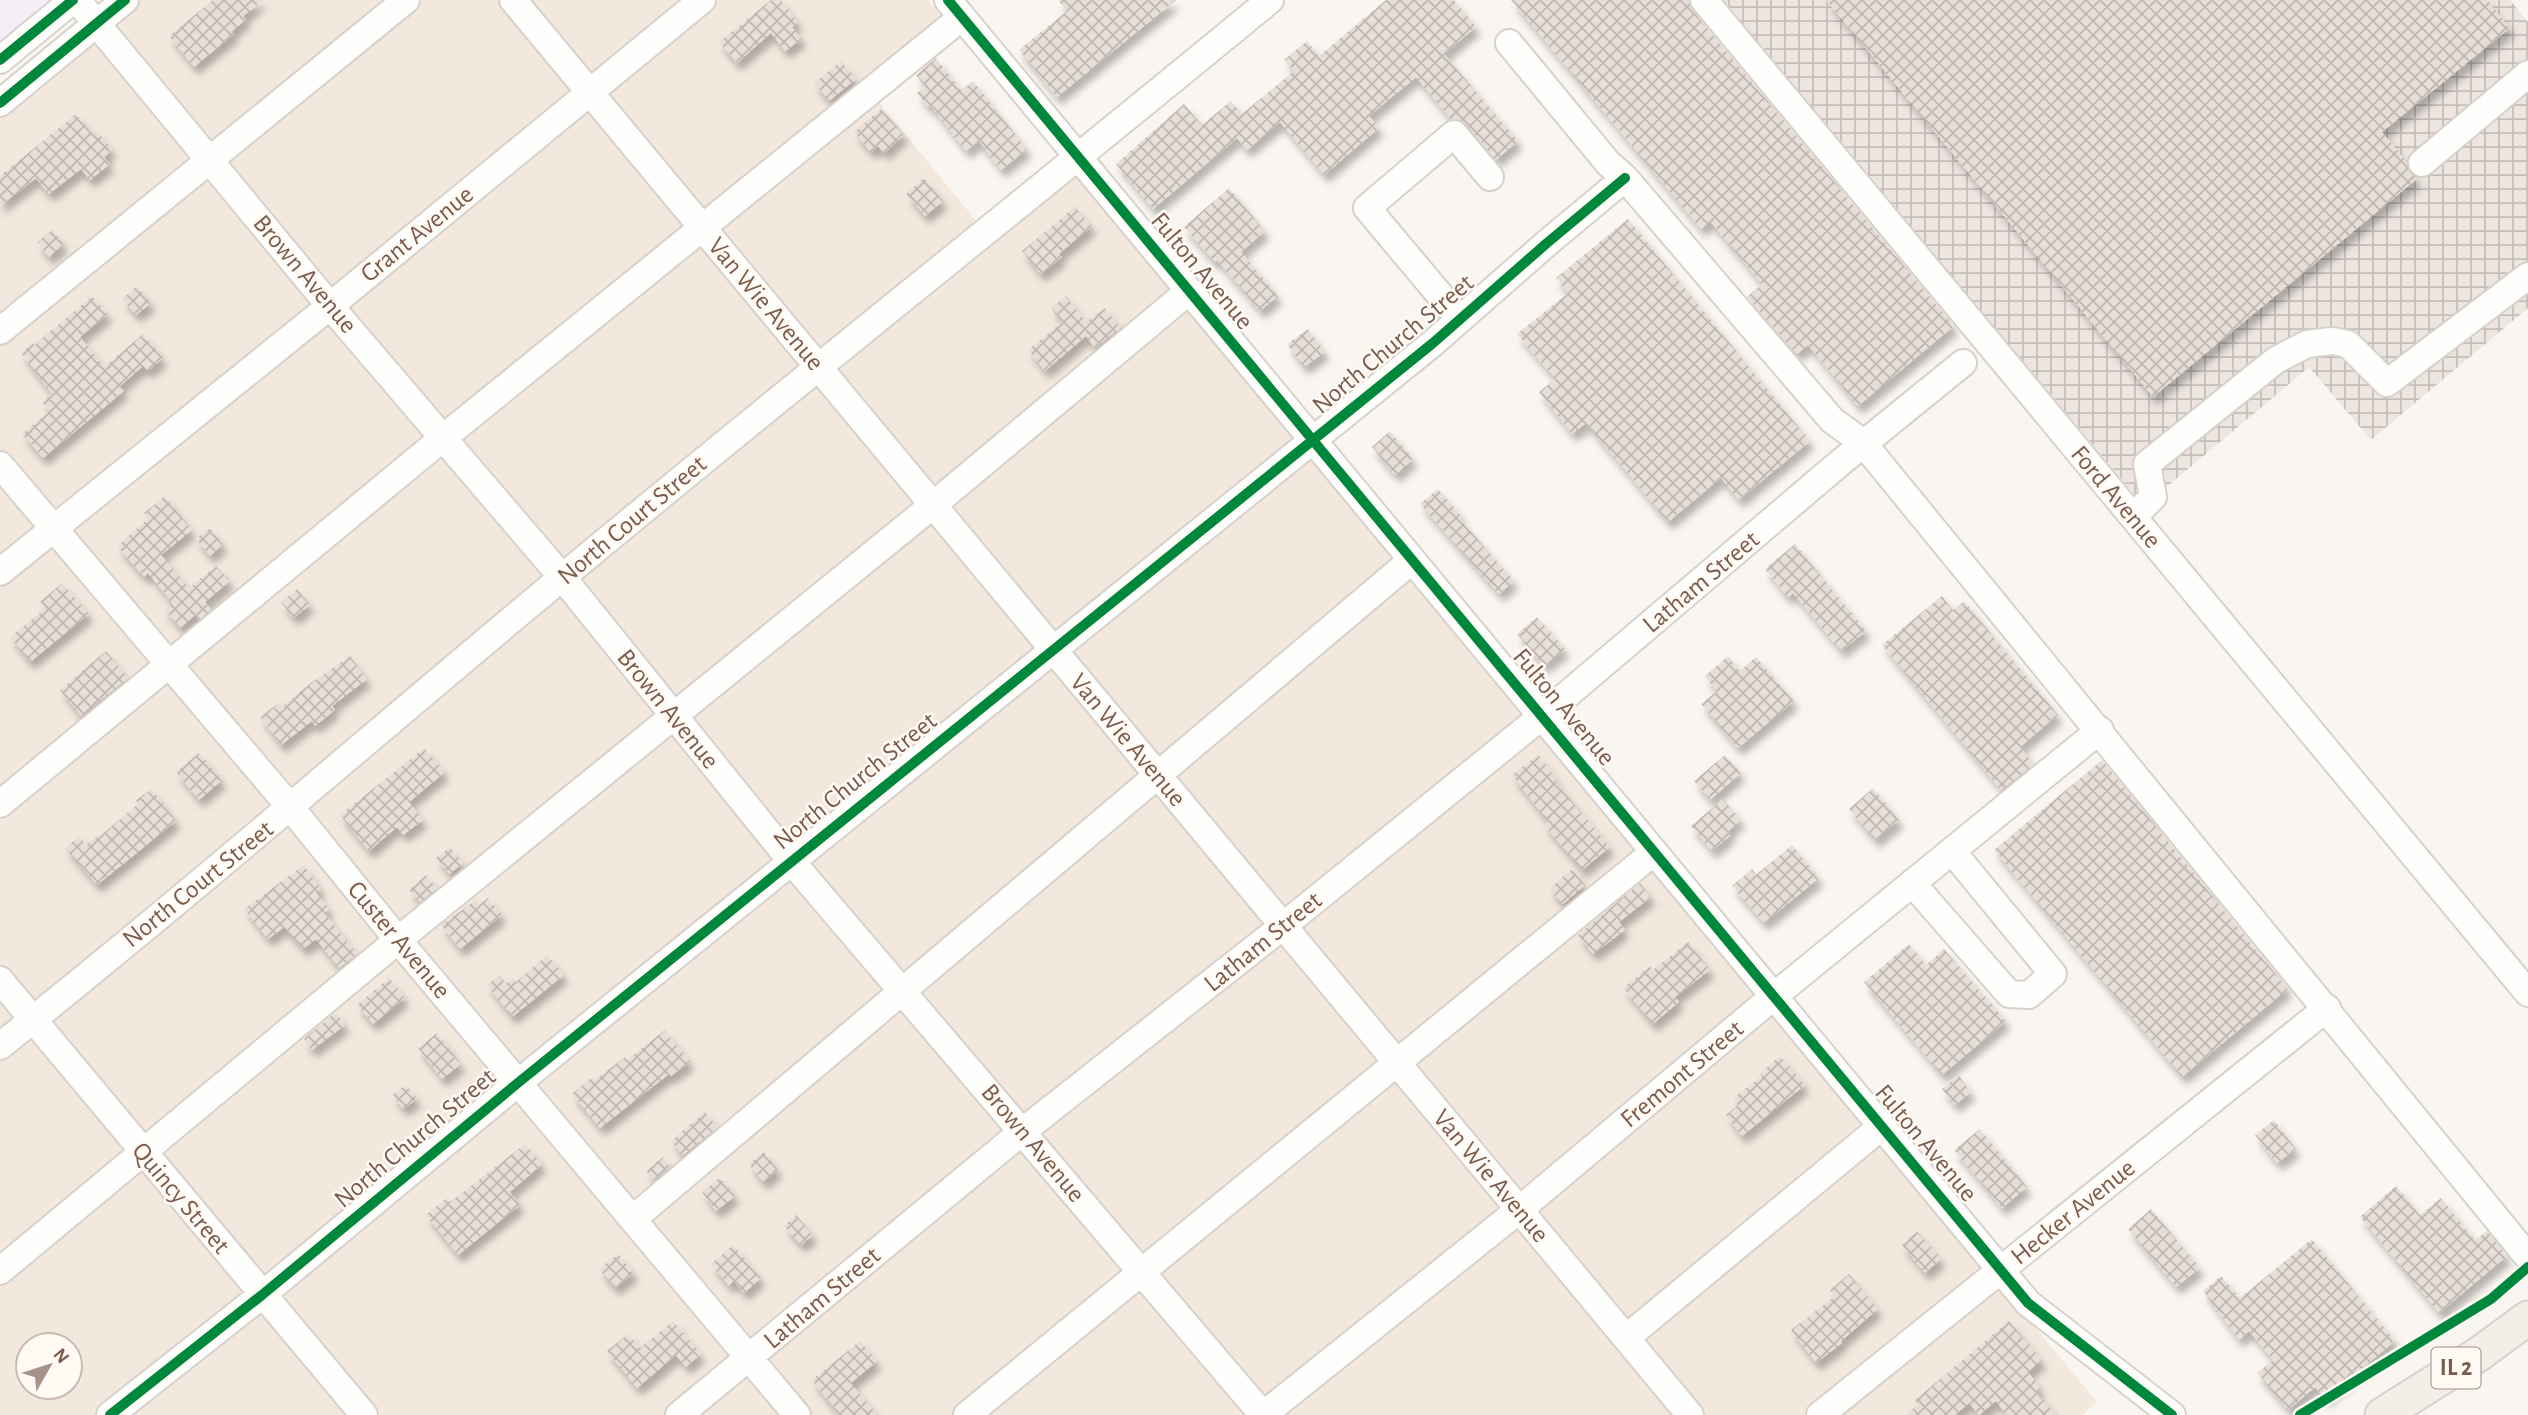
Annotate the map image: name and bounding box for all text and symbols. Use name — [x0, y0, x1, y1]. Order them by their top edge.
street label: Grant Avenue — [356, 181, 478, 287]
street label: Fulton Avenue — [1146, 208, 1258, 334]
street label: Brown Avenue — [248, 210, 362, 338]
street label: Van Wie Avenue — [703, 233, 829, 375]
street label: North Church Street — [1307, 269, 1479, 419]
street label: Ford Avenue — [2066, 441, 2166, 553]
street label: North Court Street — [553, 451, 711, 589]
street label: Latham Street — [1638, 526, 1764, 638]
street label: Brown Avenue — [612, 644, 724, 774]
street label: Fulton Avenue — [1508, 644, 1620, 770]
street label: Van Wie Avenue — [1065, 669, 1191, 811]
street label: North Church Street — [768, 707, 942, 855]
street label: North Court Street — [118, 816, 278, 952]
street label: Custer Avenue — [343, 876, 455, 1004]
street label: Latham Street — [1199, 887, 1327, 997]
street label: Fremont Street — [1616, 1015, 1748, 1133]
street label: North Church Street — [329, 1063, 501, 1213]
street label: Brown Avenue — [976, 1079, 1090, 1207]
street label: Fulton Avenue — [1870, 1080, 1982, 1206]
street label: Van Wie Avenue — [1428, 1105, 1554, 1247]
street label: Quincy Street — [127, 1137, 235, 1259]
street label: Hecker Avenue — [2006, 1154, 2140, 1270]
street label: Latham Street — [759, 1242, 885, 1354]
north arrow — [14, 1331, 84, 1401]
text: N — [50, 1345, 73, 1367]
road number: IL 2 — [2432, 1348, 2480, 1388]

